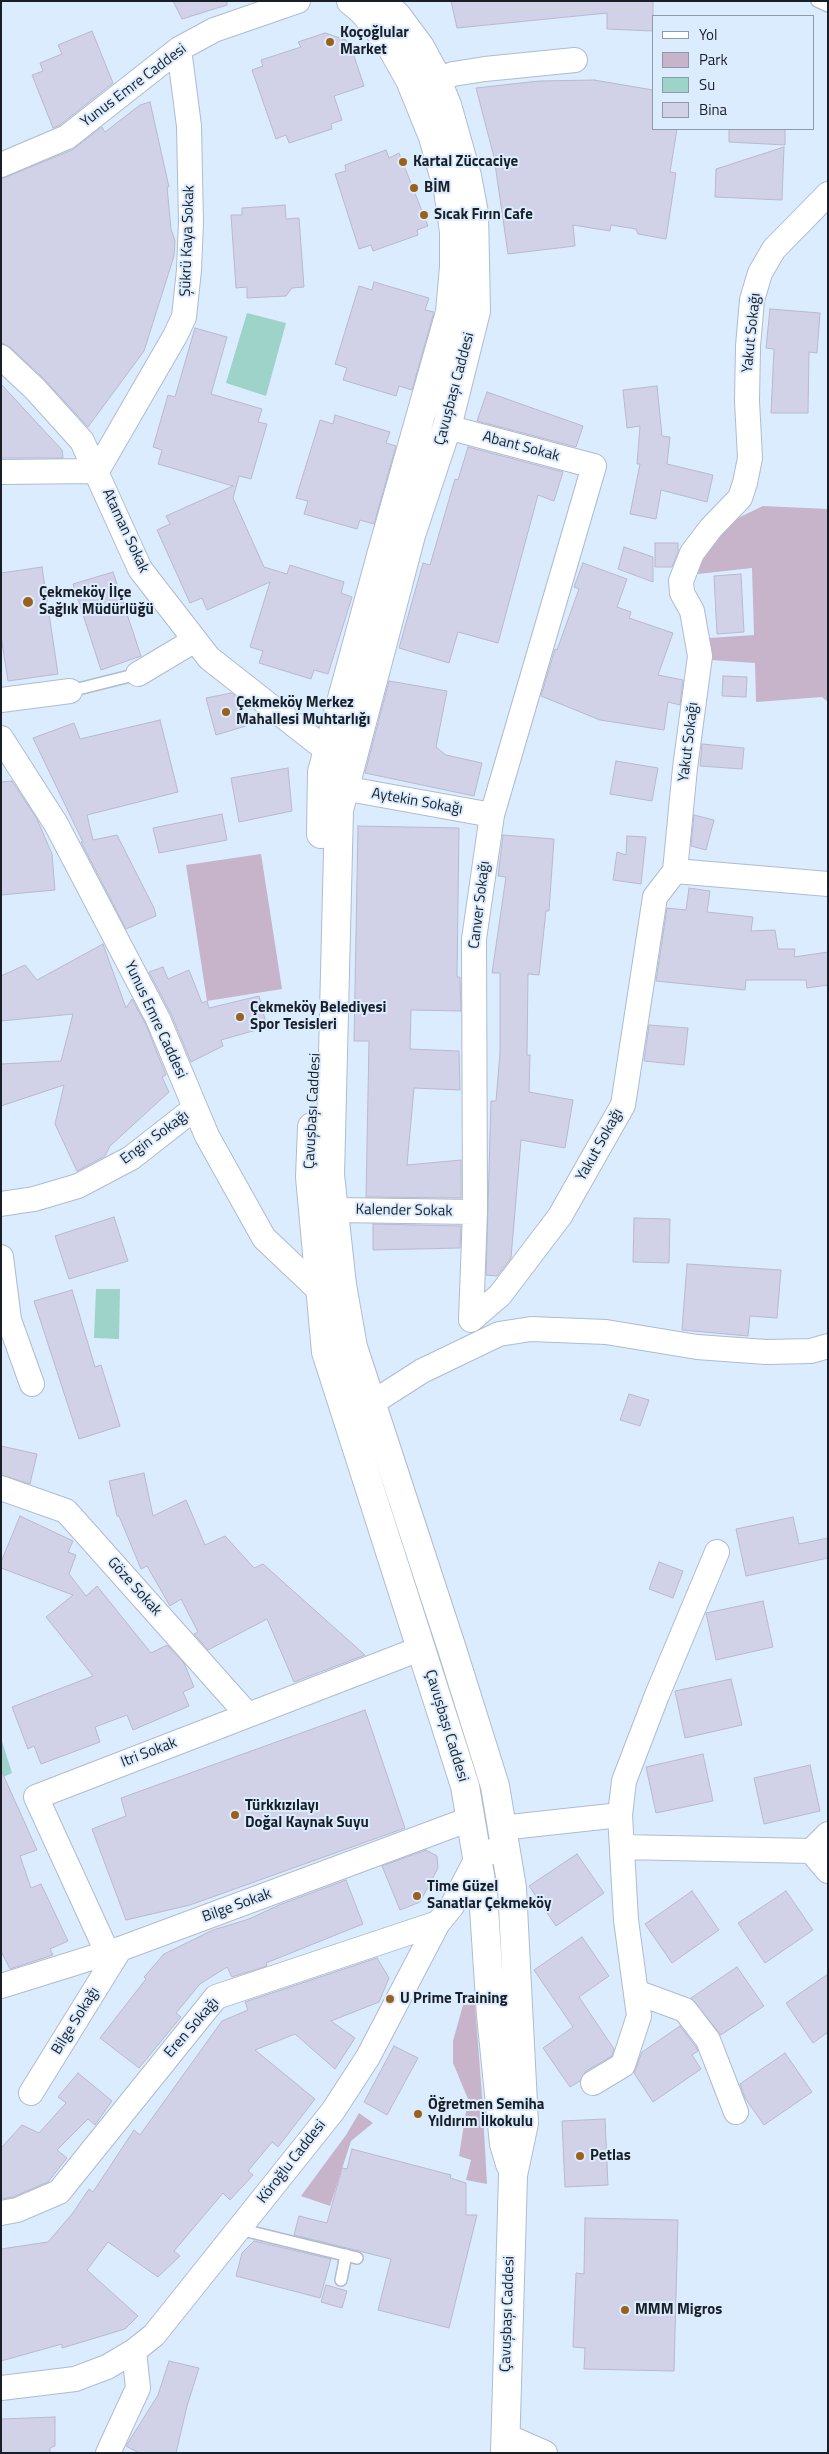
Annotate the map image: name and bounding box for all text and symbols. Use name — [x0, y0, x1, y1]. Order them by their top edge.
legend — [652, 15, 814, 130]
text: Yol — [699, 23, 717, 46]
place label: Koçoğlular Market — [340, 24, 409, 59]
marker: Koçoğlular Market — [324, 36, 336, 48]
street label: Yunus Emre Caddesi — [78, 40, 190, 132]
text: Park — [699, 48, 728, 71]
text: Su — [699, 73, 715, 96]
text: Bina — [699, 98, 727, 121]
place label: Kartal Züccaciye — [413, 153, 518, 171]
marker: Kartal Züccaciye — [397, 156, 409, 168]
place label: BİM — [424, 179, 450, 197]
marker: BİM — [408, 182, 420, 194]
street label: Şükrü Kaya Sokak — [177, 185, 199, 297]
place label: Sıcak Fırın Cafe — [434, 206, 533, 224]
marker: Sıcak Fırın Cafe — [418, 209, 430, 221]
street label: Yakut Sokağı — [739, 292, 765, 374]
street label: Çavuşbaşı Caddesi — [431, 331, 479, 447]
street label: Abant Sokak — [481, 428, 561, 466]
street label: Ataman Sokak — [98, 486, 152, 576]
place label: Çekmeköy İlçe Sağlık Müdürlüğü — [39, 584, 154, 619]
marker: Çekmeköy İlçe Sağlık Müdürlüğü — [21, 595, 35, 609]
place label: Çekmeköy Merkez Mahallesi Muhtarlığı — [236, 694, 370, 729]
street label: Yakut Sokağı — [675, 701, 703, 783]
marker: Çekmeköy Merkez Mahallesi Muhtarlığı — [220, 706, 232, 718]
street label: Aytekin Sokağı — [370, 785, 464, 819]
street label: Canver Sokağı — [466, 860, 494, 950]
street label: Yunus Emre Caddesi — [120, 958, 190, 1082]
place label: Çekmeköy Belediyesi Spor Tesisleri — [250, 999, 386, 1034]
marker: Çekmeköy Belediyesi Spor Tesisleri — [234, 1011, 246, 1023]
street label: Çavuşbaşı Caddesi — [301, 1053, 325, 1169]
street label: Yakut Sokağı — [573, 1106, 627, 1184]
street label: Engin Sokağı — [117, 1107, 193, 1169]
street label: Kalender Sokak — [355, 1201, 453, 1221]
street label: Göze Sokak — [103, 1554, 165, 1620]
street label: Çavuşbaşı Caddesi — [420, 1668, 472, 1784]
street label: Itri Sokak — [118, 1734, 180, 1772]
place label: Türkkızılayı Doğal Kaynak Suyu — [245, 1797, 369, 1832]
marker: Türkkızılayı Doğal Kaynak Suyu — [229, 1809, 241, 1821]
place label: Time Güzel Sanatlar Çekmeköy — [427, 1878, 551, 1913]
street label: Bilge Sokak — [200, 1885, 274, 1927]
marker: Time Güzel Sanatlar Çekmeköy — [411, 1890, 423, 1902]
street label: Bilge Sokağı — [48, 1984, 104, 2058]
place label: U Prime Training — [400, 1990, 508, 2008]
marker: U Prime Training — [384, 1993, 396, 2005]
street label: Eren Sokağı — [161, 1994, 223, 2062]
place label: Öğretmen Semiha Yıldırım İlkokulu — [428, 2096, 545, 2131]
marker: Öğretmen Semiha Yıldırım İlkokulu — [412, 2108, 424, 2120]
street label: Köroğlu Caddesi — [254, 2117, 330, 2207]
place label: Petlas — [590, 2147, 631, 2165]
marker: Petlas — [574, 2150, 586, 2162]
street label: Çavuşbaşı Caddesi — [497, 2256, 519, 2372]
place label: MMM Migros — [635, 2301, 722, 2319]
marker: MMM Migros — [619, 2304, 631, 2316]

